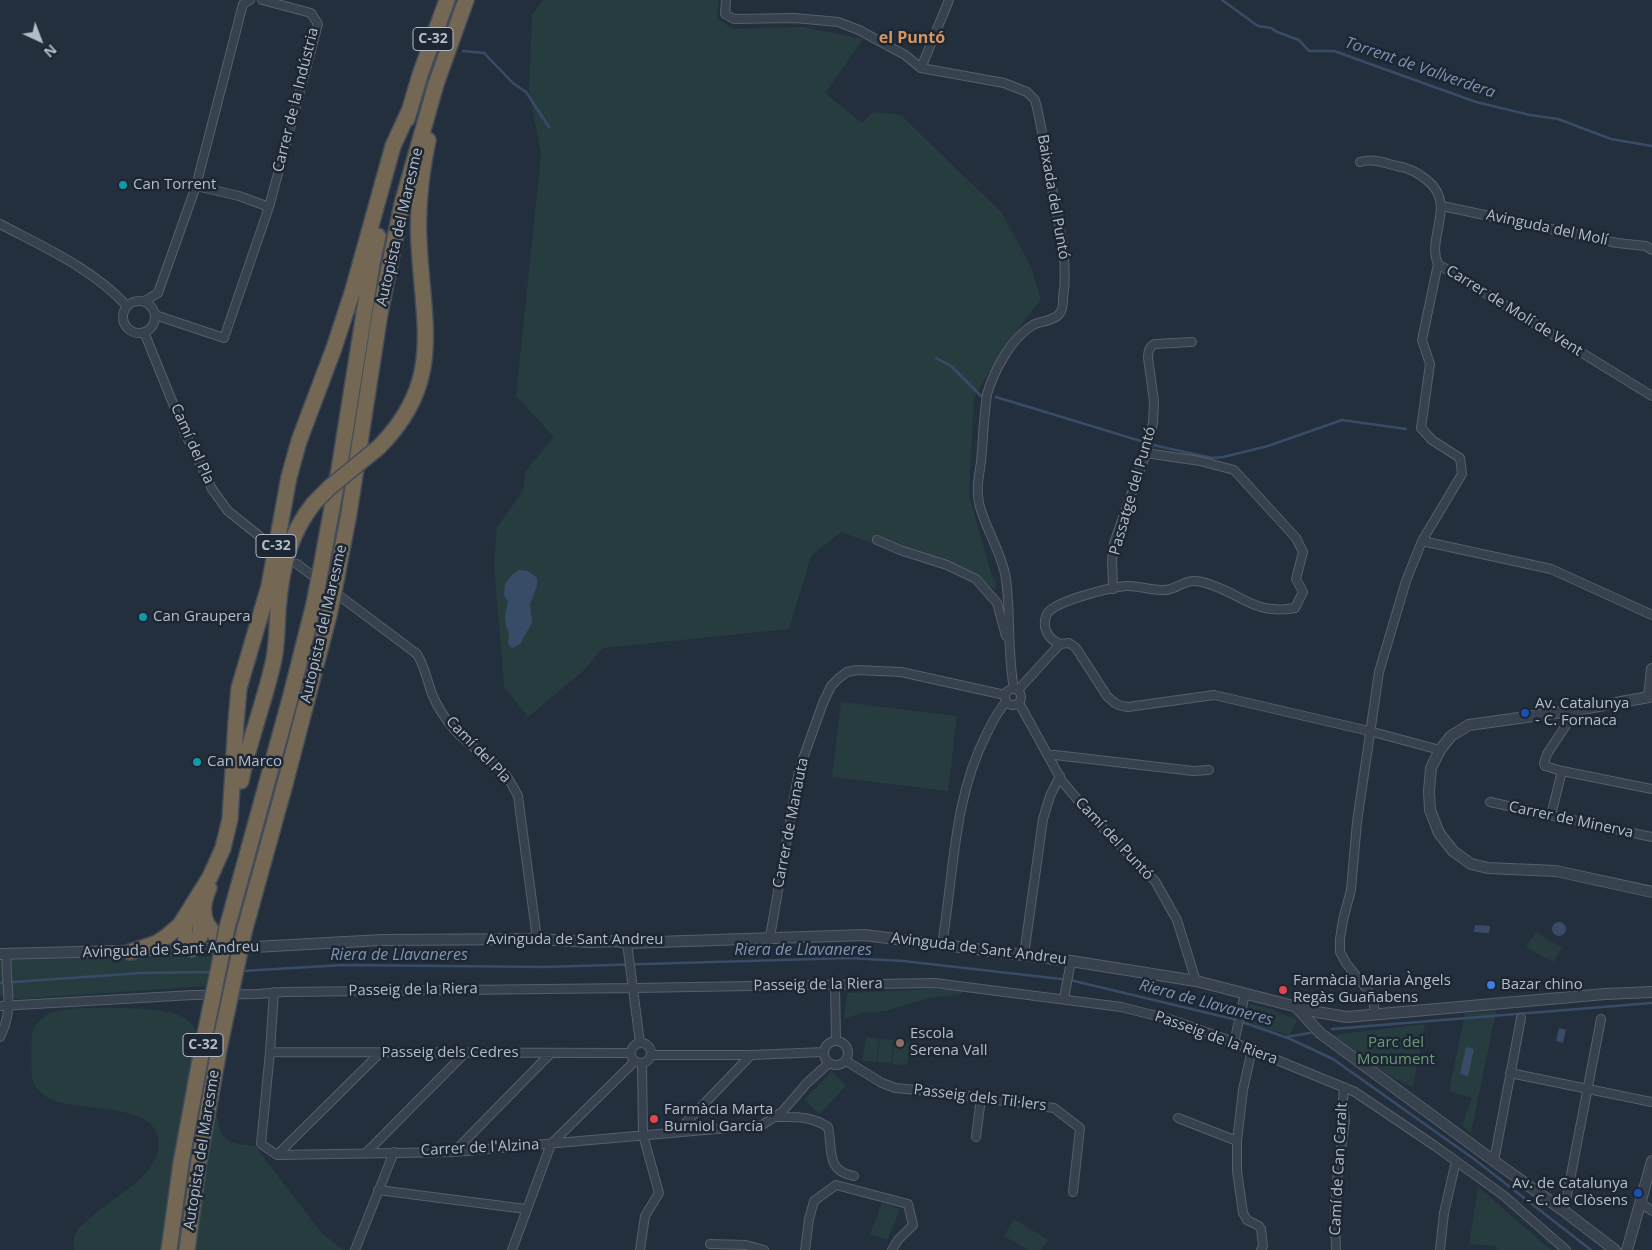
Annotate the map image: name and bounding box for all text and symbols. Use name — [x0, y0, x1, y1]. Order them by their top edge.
north arrow — [15, 15, 65, 65]
street label: Carrer de la Indústria — [269, 26, 323, 174]
road number: C-32 — [413, 28, 453, 50]
district label: el Puntó — [879, 28, 945, 48]
water label: Torrent de Vallverdera — [1342, 33, 1498, 103]
text: N — [40, 40, 61, 62]
street label: Baixada del Puntó — [1033, 133, 1073, 261]
street label: Autopista del Maresme — [373, 146, 427, 308]
place label: Can Torrent — [133, 176, 216, 194]
marker: Can Torrent — [117, 179, 129, 191]
street label: Avinguda del Molí — [1484, 206, 1610, 250]
street label: Carrer de Molí de Vent — [1442, 262, 1586, 360]
street label: Camí del Pla — [166, 401, 218, 487]
street label: Passatge del Puntó — [1106, 425, 1160, 557]
road number: C-32 — [256, 534, 296, 558]
street label: Autopista del Maresme — [297, 543, 351, 705]
place label: Can Graupera — [153, 608, 251, 626]
marker: Can Graupera — [137, 611, 149, 623]
place label: Av. Catalunya - C. Fornaca — [1535, 695, 1629, 730]
marker: Av. Catalunya - C. Fornaca — [1519, 707, 1531, 719]
street label: Camí del Pla — [442, 713, 514, 787]
place label: Can Marco — [207, 753, 282, 771]
marker: Can Marco — [191, 756, 203, 768]
street label: Carrer de Manauta — [770, 756, 812, 890]
street label: Camí del Puntó — [1071, 794, 1157, 884]
street label: Carrer de Minerva — [1507, 798, 1635, 842]
street label: Avinguda de Sant Andreu — [890, 929, 1068, 969]
street label: Avinguda de Sant Andreu — [487, 931, 663, 949]
street label: Avinguda de Sant Andreu — [82, 938, 260, 962]
water label: Riera de Llavaneres — [734, 940, 872, 960]
water label: Riera de Llavaneres — [330, 945, 468, 965]
place label: Farmàcia Maria Àngels Regàs Guañabens — [1293, 972, 1451, 1007]
street label: Passeig de la Riera — [753, 975, 883, 995]
water label: Riera de Llavaneres — [1137, 976, 1275, 1030]
place label: Bazar chino — [1501, 976, 1583, 994]
marker: Bazar chino — [1485, 979, 1497, 991]
street label: Passeig de la Riera — [348, 980, 478, 1000]
marker: Farmàcia Maria Àngels Regàs Guañabens — [1277, 984, 1289, 996]
street label: Passeig de la Riera — [1152, 1007, 1280, 1069]
place label: Escola Serena Vall — [910, 1025, 987, 1060]
road number: C-32 — [183, 1034, 223, 1056]
park label: Parc del Monument — [1357, 1034, 1435, 1069]
marker: Escola Serena Vall — [894, 1037, 906, 1049]
street label: Passeig dels Cedres — [381, 1044, 519, 1062]
street label: Autopista del Maresme — [180, 1069, 224, 1231]
street label: Passeig dels Til·lers — [913, 1081, 1047, 1115]
place label: Farmàcia Marta Burniol García — [664, 1101, 773, 1136]
street label: Camí de Can Caralt — [1327, 1102, 1351, 1236]
marker: Farmàcia Marta Burniol García — [648, 1113, 660, 1125]
street label: Carrer de l'Alzina — [420, 1136, 540, 1160]
place label: Av. de Catalunya - C. de Clòsens — [1512, 1175, 1628, 1210]
marker: Av. de Catalunya - C. de Clòsens — [1632, 1187, 1644, 1199]

